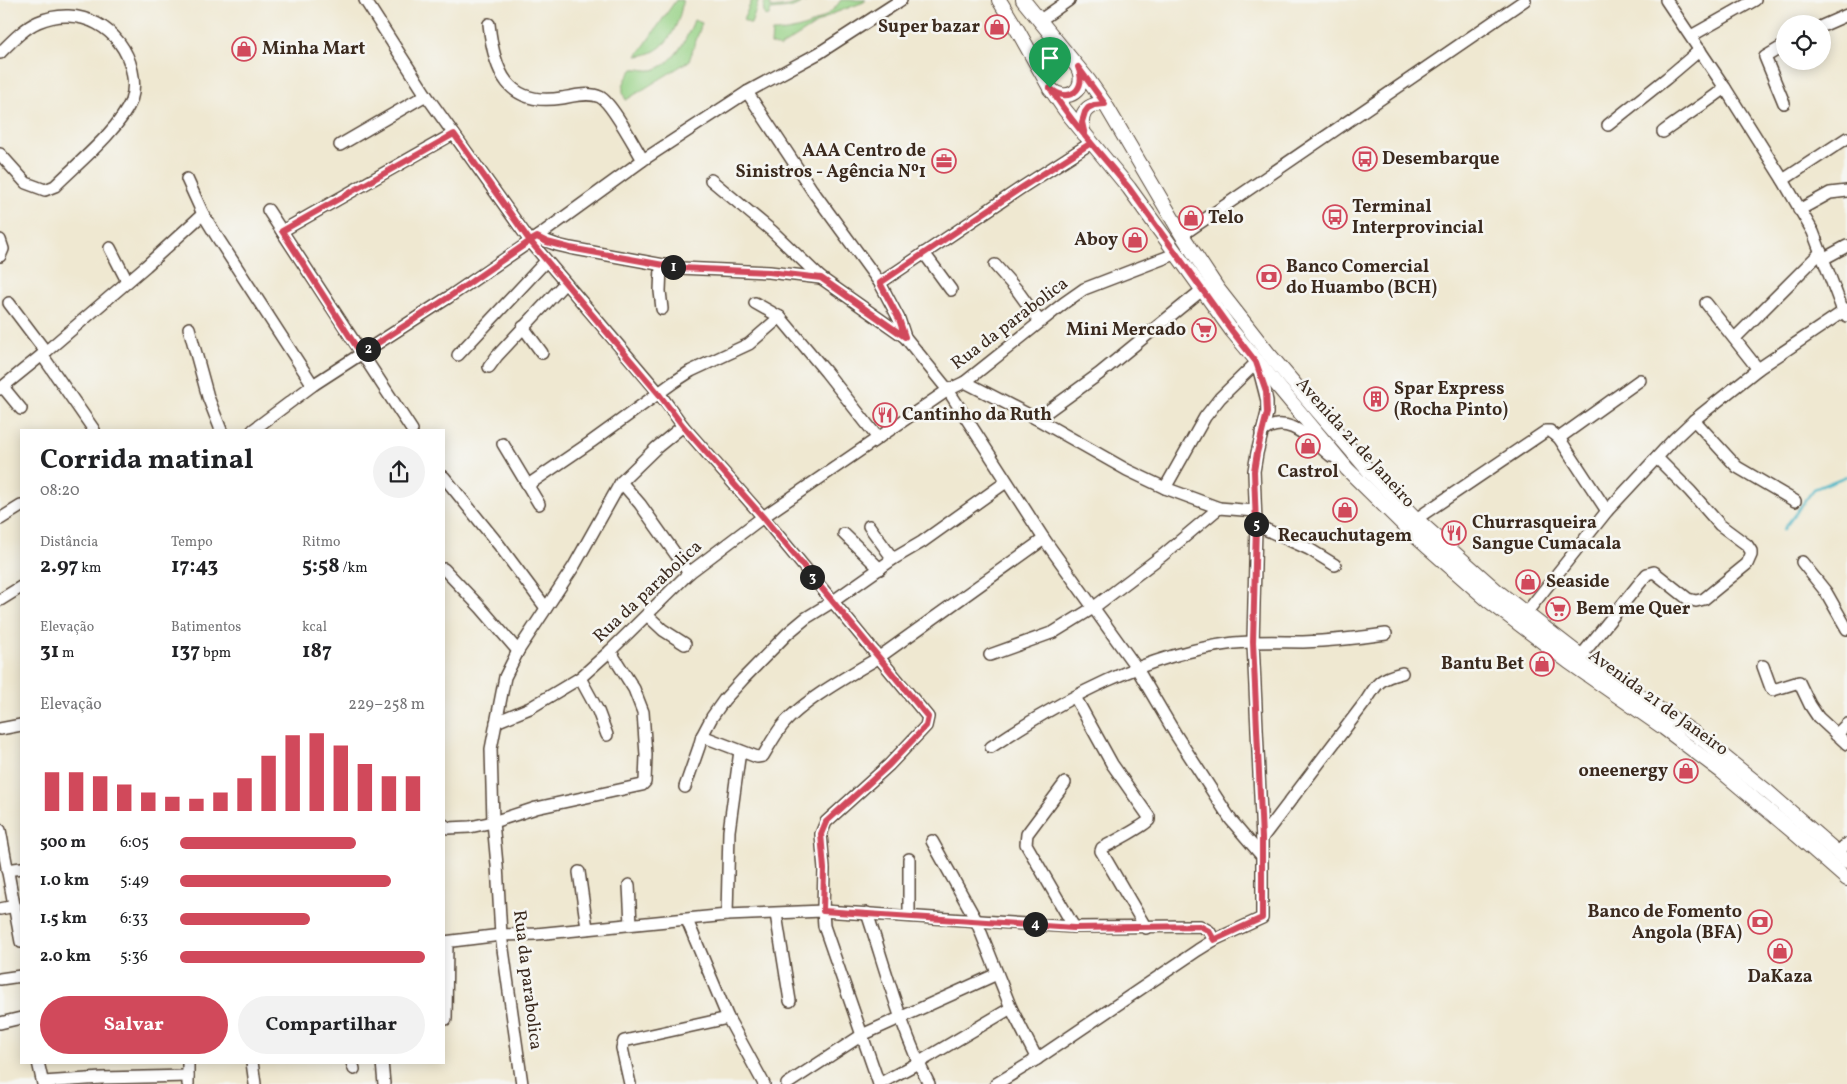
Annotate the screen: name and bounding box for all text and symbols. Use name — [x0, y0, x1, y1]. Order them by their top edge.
shop icon: Super bazar — [984, 14, 1010, 40]
place label: Super bazar — [878, 15, 980, 40]
map controls — [1776, 15, 1831, 70]
button: locate — [1776, 15, 1831, 70]
shop icon: Minha Mart — [231, 36, 257, 62]
place label: Minha Mart — [262, 37, 366, 62]
pin — [1029, 37, 1071, 88]
icon: arrive — [1036, 44, 1064, 72]
place label: AAA Centro de Sinistros - Agência Nº1 — [736, 139, 926, 185]
bus stop icon: Desembarque — [1352, 146, 1378, 172]
place label: Desembarque — [1382, 147, 1500, 172]
office icon: AAA Centro de Sinistros - Agência Nº1 — [931, 148, 957, 174]
place label: Terminal Interprovincial — [1352, 195, 1484, 241]
bus stop icon: Terminal Interprovincial — [1322, 204, 1348, 230]
shop icon: Telo — [1178, 205, 1204, 231]
place label: Telo — [1208, 206, 1244, 231]
shop icon: Aboy — [1122, 227, 1148, 253]
place label: Aboy — [1074, 228, 1118, 253]
pin: 1 — [660, 254, 686, 280]
place label: Banco Comercial do Huambo (BCH) — [1286, 255, 1437, 301]
text: 1 — [671, 258, 676, 277]
bank icon: Banco Comercial do Huambo (BCH) — [1256, 264, 1282, 290]
street label: Rua da parabolica — [946, 272, 1074, 376]
supermarket icon: Mini Mercado — [1191, 317, 1217, 343]
place label: Mini Mercado — [1066, 318, 1186, 343]
pin: 2 — [356, 336, 380, 362]
text: 2 — [365, 340, 372, 359]
street label: Avenida 21 de Janeiro — [1290, 372, 1420, 514]
place label: Spar Express (Rocha Pinto) — [1394, 377, 1508, 423]
building icon: Spar Express (Rocha Pinto) — [1363, 386, 1389, 412]
restaurant icon: Cantinho da Ruth — [872, 402, 898, 428]
place label: Cantinho da Ruth — [902, 403, 1052, 428]
shop icon: Castrol — [1295, 433, 1321, 459]
text: Corrida matinal — [40, 441, 254, 480]
button: share — [373, 446, 425, 498]
place label: Castrol — [1277, 460, 1339, 485]
text: 08:20 — [40, 480, 80, 502]
shop icon: Recauchutagem — [1332, 497, 1358, 523]
place label: Churrasqueira Sangue Cumacala — [1472, 511, 1622, 557]
pin: 5 — [1244, 512, 1268, 536]
text: 5 — [1253, 515, 1260, 534]
restaurant icon: Churrasqueira Sangue Cumacala — [1441, 520, 1467, 546]
place label: Recauchutagem — [1278, 524, 1412, 549]
text: Distância — [40, 533, 98, 552]
text: Tempo — [171, 533, 213, 552]
text: Ritmo — [302, 533, 341, 552]
street label: Rua da parabolica — [588, 535, 708, 649]
text: 2.97 — [40, 552, 79, 581]
text: 17:43 — [171, 552, 218, 581]
text: 5:58 — [302, 552, 340, 581]
text: km — [79, 559, 101, 578]
text: /km — [340, 559, 368, 578]
pin: 3 — [800, 564, 824, 590]
text: 3 — [809, 568, 816, 587]
shop icon: Seaside — [1515, 569, 1541, 595]
place label: Seaside — [1546, 570, 1609, 595]
supermarket icon: Bem me Quer — [1545, 596, 1571, 622]
place label: Bem me Quer — [1576, 597, 1691, 622]
text: Elevação — [40, 618, 94, 637]
text: Batimentos — [171, 618, 241, 637]
text: kcal — [302, 618, 327, 637]
text: 31 — [40, 637, 59, 666]
text: 137 — [171, 637, 200, 666]
text: 187 — [302, 637, 332, 666]
text: m — [59, 644, 74, 663]
text: bpm — [200, 644, 231, 663]
street label: Avenida 21 de Janeiro — [1583, 644, 1733, 762]
shop icon: Bantu Bet — [1529, 651, 1555, 677]
place label: Bantu Bet — [1441, 652, 1524, 677]
text: Elevação — [40, 694, 102, 716]
text: 229–258 m — [348, 694, 425, 716]
shop icon: oneenergy — [1673, 758, 1699, 784]
place label: oneenergy — [1579, 759, 1668, 784]
text: 500 m — [40, 832, 86, 854]
text: 6:05 — [120, 832, 149, 854]
text: 1.0 km — [40, 870, 89, 892]
text: 5:49 — [120, 870, 149, 892]
place label: Banco de Fomento Angola (BFA) — [1588, 900, 1742, 946]
text: 1.5 km — [40, 908, 87, 930]
text: 6:33 — [120, 908, 148, 930]
street label: Rua da parabolica — [506, 909, 548, 1051]
bank icon: Banco de Fomento Angola (BFA) — [1747, 909, 1773, 935]
pin: 4 — [1022, 912, 1048, 936]
text: 4 — [1031, 915, 1040, 934]
shop icon: DaKaza — [1767, 938, 1793, 964]
text: 2.0 km — [40, 946, 91, 968]
text: 5:36 — [120, 946, 148, 968]
place label: DaKaza — [1748, 965, 1813, 990]
button: Salvar — [40, 996, 228, 1054]
button: Compartilhar — [238, 996, 425, 1054]

